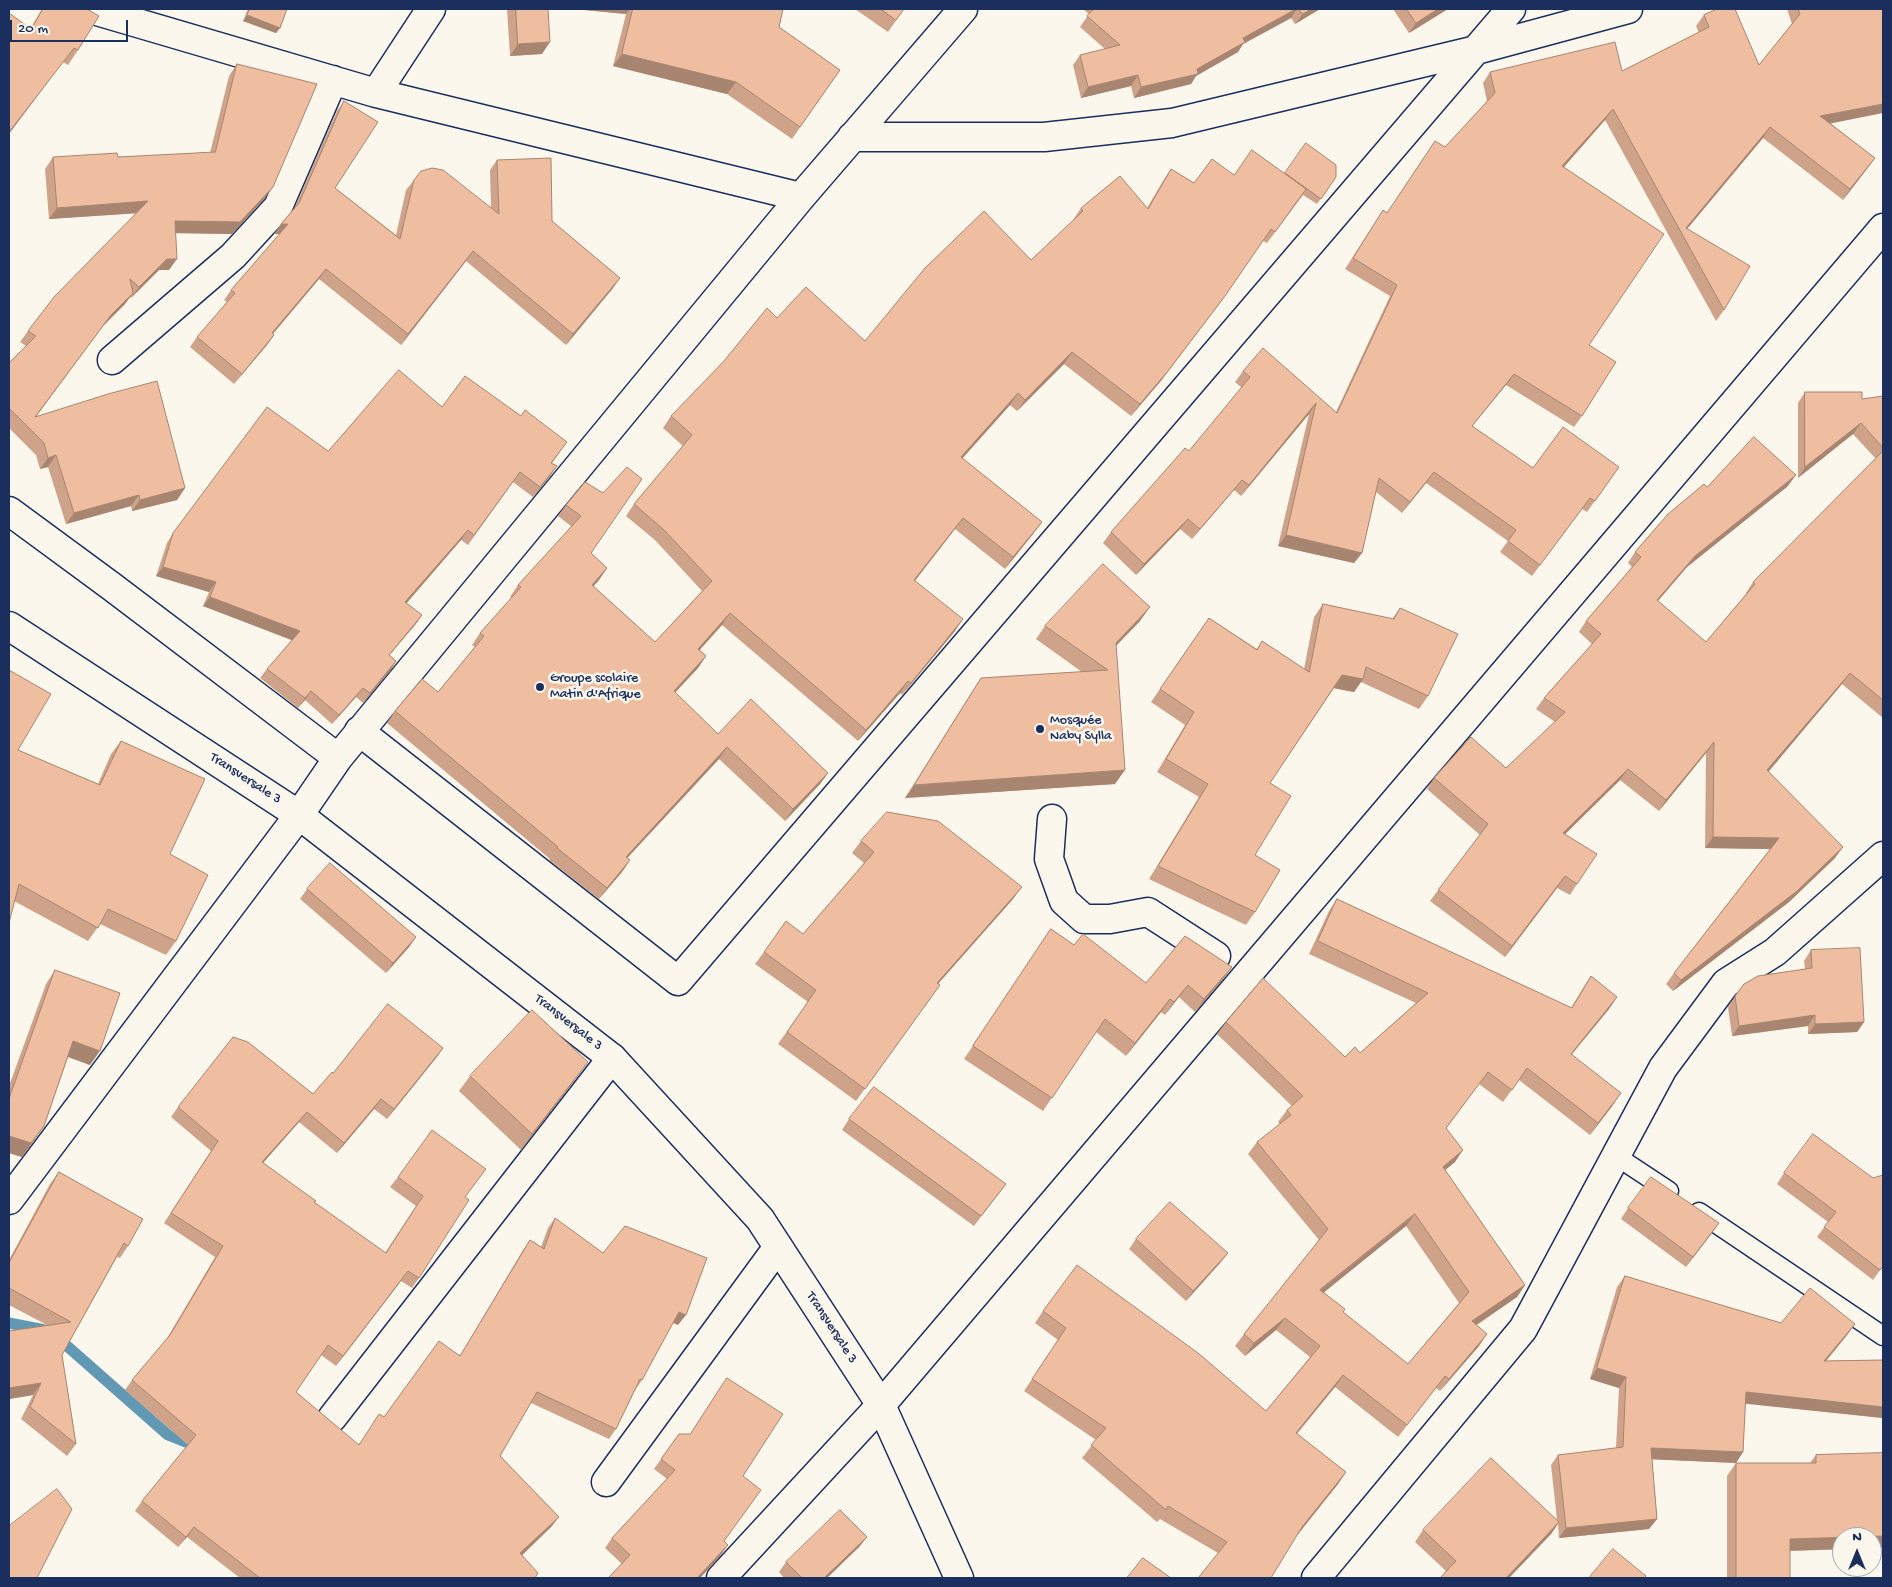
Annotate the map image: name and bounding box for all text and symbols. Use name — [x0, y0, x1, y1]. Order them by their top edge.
scale bar — [12, 10, 130, 42]
text: 20 m — [18, 20, 48, 38]
place label: Groupe scolaire Matin d'Afrique — [550, 671, 641, 704]
marker: Groupe scolaire Matin d'Afrique — [534, 681, 546, 693]
place label: Mosquée Naby Sylla — [1050, 713, 1112, 746]
marker: Mosquée Naby Sylla — [1034, 723, 1046, 735]
street label: Transversale 3 — [206, 750, 284, 808]
street label: Transversale 3 — [530, 991, 606, 1055]
street label: Transversale 3 — [802, 1289, 860, 1367]
north arrow — [1832, 1527, 1882, 1577]
text: N — [1852, 1529, 1862, 1546]

